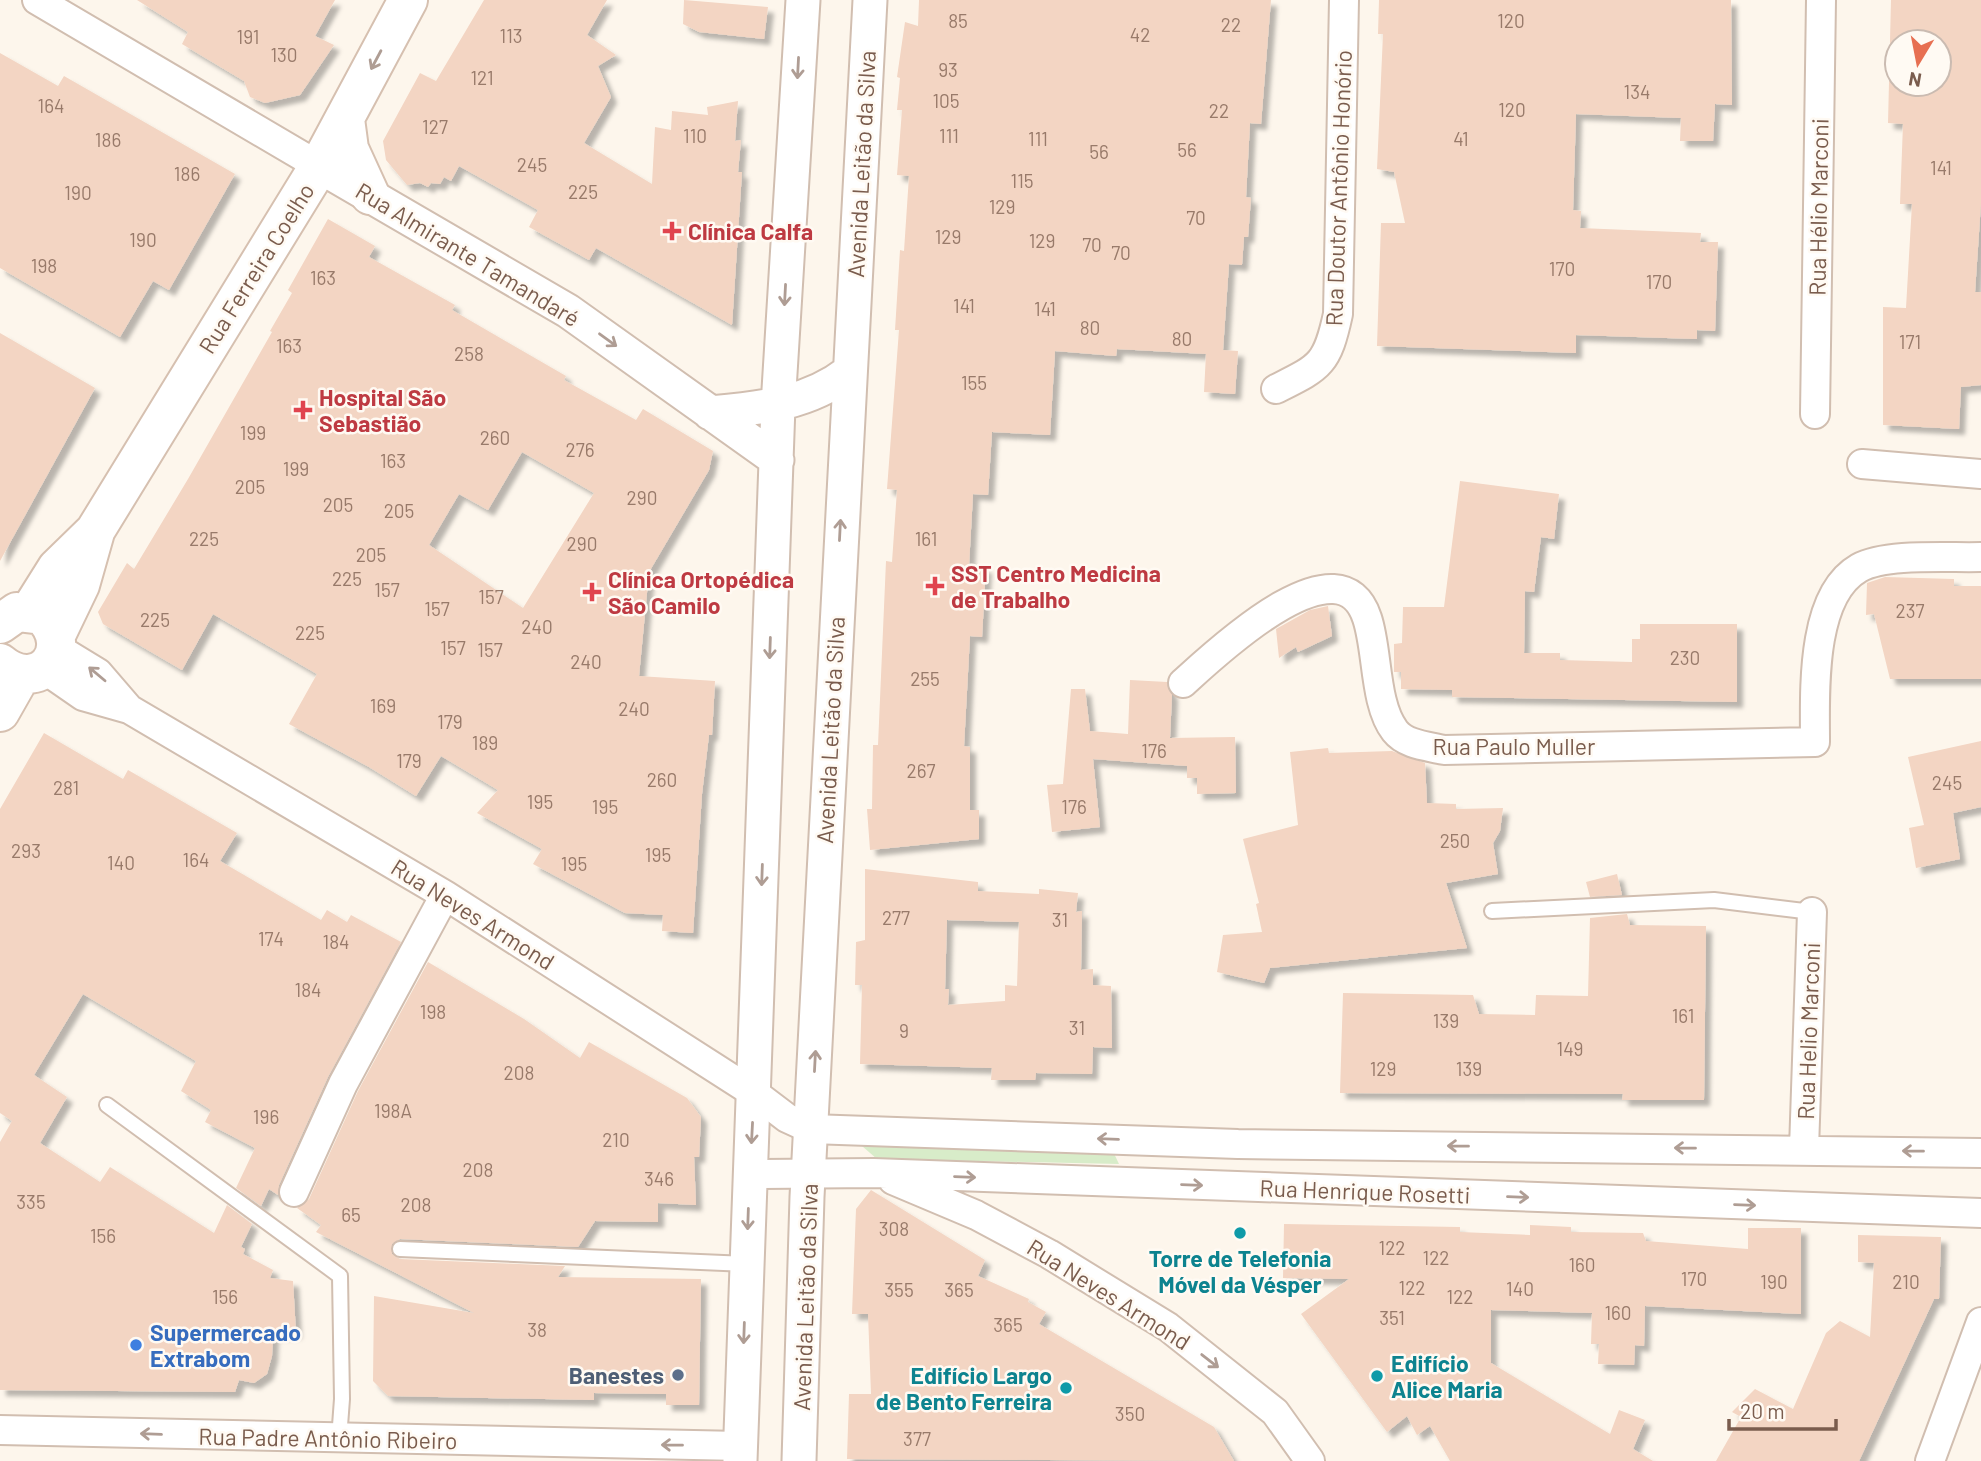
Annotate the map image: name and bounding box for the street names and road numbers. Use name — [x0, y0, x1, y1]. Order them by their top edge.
street label: Rua Doutor Antônio Honório — [1319, 49, 1357, 327]
street label: Avenida Leitão da Silva — [841, 50, 881, 278]
street label: Rua Hélio Marconi — [1802, 118, 1834, 296]
street label: Rua Almirante Tamandaré — [351, 176, 585, 332]
street label: Rua Ferreira Coelho — [192, 178, 320, 358]
street label: Avenida Leitão da Silva — [810, 616, 850, 844]
street label: Rua Paulo Muller — [1433, 732, 1596, 760]
street label: Rua Neves Armond — [386, 853, 560, 975]
street label: Rua Helio Marconi — [1791, 942, 1825, 1120]
street label: Rua Henrique Rosetti — [1259, 1173, 1471, 1209]
street label: Avenida Leitão da Silva — [787, 1183, 823, 1411]
street label: Rua Neves Armond — [1022, 1233, 1196, 1355]
street label: Rua Padre Antônio Ribeiro — [198, 1422, 458, 1454]

